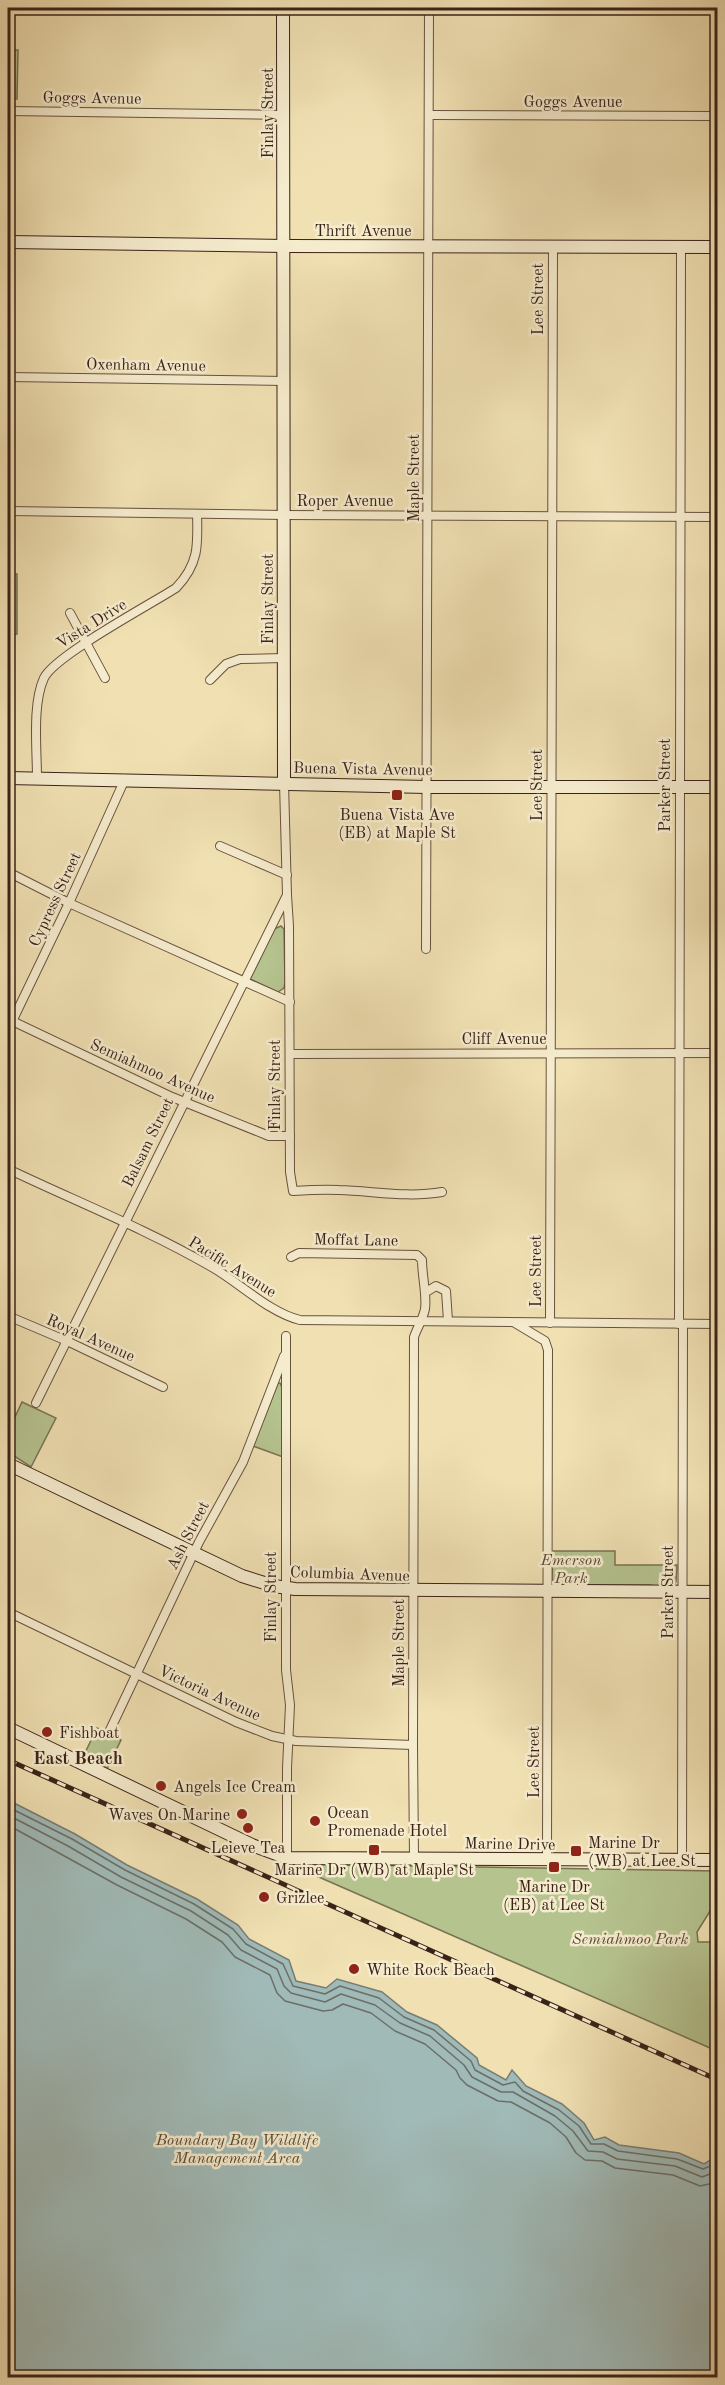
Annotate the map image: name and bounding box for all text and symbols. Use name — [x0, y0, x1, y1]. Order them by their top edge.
street label: Finlay Street — [261, 67, 277, 159]
street label: Goggs Avenue — [42, 90, 142, 108]
street label: Goggs Avenue — [524, 95, 622, 111]
street label: Thrift Avenue — [314, 224, 412, 240]
street label: Lee Street — [531, 262, 547, 335]
street label: Oxenham Avenue — [86, 357, 206, 375]
street label: Maple Street — [407, 434, 423, 522]
street label: Roper Avenue — [297, 494, 393, 510]
street label: Finlay Street — [261, 553, 277, 645]
street label: Vista Drive — [54, 597, 130, 653]
street label: Parker Street — [658, 738, 674, 832]
street label: Lee Street — [530, 748, 546, 821]
street label: Buena Vista Avenue — [293, 761, 433, 779]
marker: Buena Vista Ave (EB) at Maple St — [390, 788, 404, 802]
place label: Buena Vista Ave (EB) at Maple St — [338, 808, 456, 842]
street label: Cypress Street — [27, 850, 85, 950]
street label: Cliff Avenue — [461, 1032, 547, 1048]
street label: Semiahmoo Avenue — [87, 1037, 217, 1107]
street label: Finlay Street — [268, 1039, 284, 1131]
street label: Balsam Street — [120, 1095, 178, 1190]
street label: Moffat Lane — [314, 1232, 398, 1250]
street label: Pacific Avenue — [185, 1234, 279, 1301]
street label: Lee Street — [529, 1234, 545, 1307]
street label: Royal Avenue — [44, 1312, 137, 1365]
street label: Ash Street — [165, 1499, 213, 1573]
street label: Parker Street — [661, 1545, 677, 1639]
street label: Finlay Street — [264, 1551, 280, 1643]
park label: Emerson Park — [540, 1553, 601, 1587]
street label: Columbia Avenue — [290, 1565, 410, 1585]
street label: Maple Street — [392, 1599, 408, 1687]
street label: Victoria Avenue — [156, 1663, 263, 1724]
marker: Fishboat — [40, 1725, 54, 1739]
street label: Lee Street — [527, 1725, 543, 1798]
place label: Fishboat — [59, 1726, 120, 1742]
district label: East Beach — [33, 1750, 123, 1768]
marker: Angels Ice Cream — [154, 1779, 168, 1793]
place label: Angels Ice Cream — [173, 1780, 296, 1796]
place label: Ocean Promenade Hotel — [327, 1806, 447, 1840]
marker: Waves On Marine — [235, 1807, 249, 1821]
place label: Waves On Marine — [108, 1808, 230, 1824]
marker: Ocean Promenade Hotel — [308, 1814, 322, 1828]
marker: Leieve Tea — [241, 1821, 255, 1835]
street label: Marine Drive — [464, 1836, 556, 1854]
place label: Marine Dr (WB) at Lee St — [588, 1836, 696, 1870]
place label: Leieve Tea — [211, 1841, 286, 1857]
marker: Marine Dr (WB) at Maple St — [367, 1843, 381, 1857]
marker: Marine Dr (WB) at Lee St — [569, 1844, 583, 1858]
marker: Marine Dr (EB) at Lee St — [547, 1860, 561, 1874]
place label: Marine Dr (WB) at Maple St — [274, 1862, 474, 1879]
place label: Marine Dr (EB) at Lee St — [503, 1880, 605, 1914]
marker: Grizlee — [257, 1890, 271, 1904]
place label: Grizlee — [276, 1891, 324, 1907]
park label: Semiahmoo Park — [572, 1932, 689, 1948]
marker: White Rock Beach — [347, 1962, 361, 1976]
place label: White Rock Beach — [366, 1963, 495, 1979]
park label: Boundary Bay Wildlife Management Area — [155, 2133, 319, 2167]

